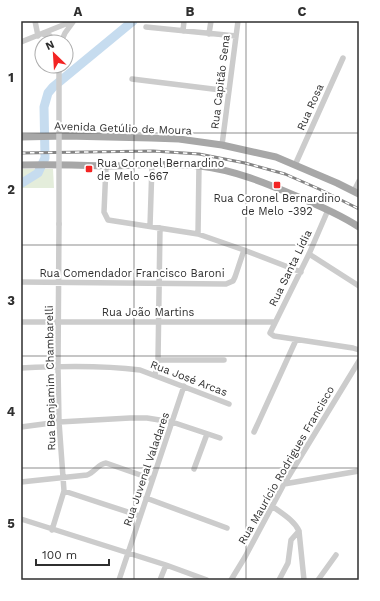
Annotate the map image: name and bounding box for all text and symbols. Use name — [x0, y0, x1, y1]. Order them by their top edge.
text: A — [74, 4, 83, 19]
text: B — [186, 4, 195, 19]
text: C — [298, 4, 307, 19]
north arrow — [34, 34, 74, 74]
street label: Rua Capitão Sena — [208, 34, 233, 130]
text: N — [44, 38, 56, 53]
text: 1 — [8, 70, 14, 85]
street label: Rua Rosa — [294, 82, 326, 132]
street label: Avenida Getúlio de Moura — [54, 120, 192, 137]
place label: Rua Coronel Bernardino de Melo -667 — [97, 157, 224, 183]
marker: Rua Coronel Bernardino de Melo -667 — [84, 164, 94, 174]
marker: Rua Coronel Bernardino de Melo -392 — [272, 180, 282, 190]
text: 2 — [7, 182, 15, 197]
place label: Rua Coronel Bernardino de Melo -392 — [213, 192, 341, 218]
street label: Rua Santa Lídia — [266, 228, 315, 309]
street label: Rua Comendador Francisco Baroni — [39, 267, 225, 280]
text: 3 — [7, 293, 15, 308]
street label: Rua Benjamim Chambarelli — [43, 305, 58, 451]
street label: Rua João Martins — [102, 306, 195, 319]
street label: Rua José Arcas — [148, 358, 229, 399]
street label: Rua Maurício Rodrigues Francisco — [236, 384, 337, 547]
text: 4 — [7, 404, 16, 419]
street label: Rua Juvenal Valadares — [121, 410, 172, 528]
text: 5 — [7, 516, 15, 531]
scale bar — [36, 541, 109, 567]
text: 100 m — [42, 548, 77, 562]

